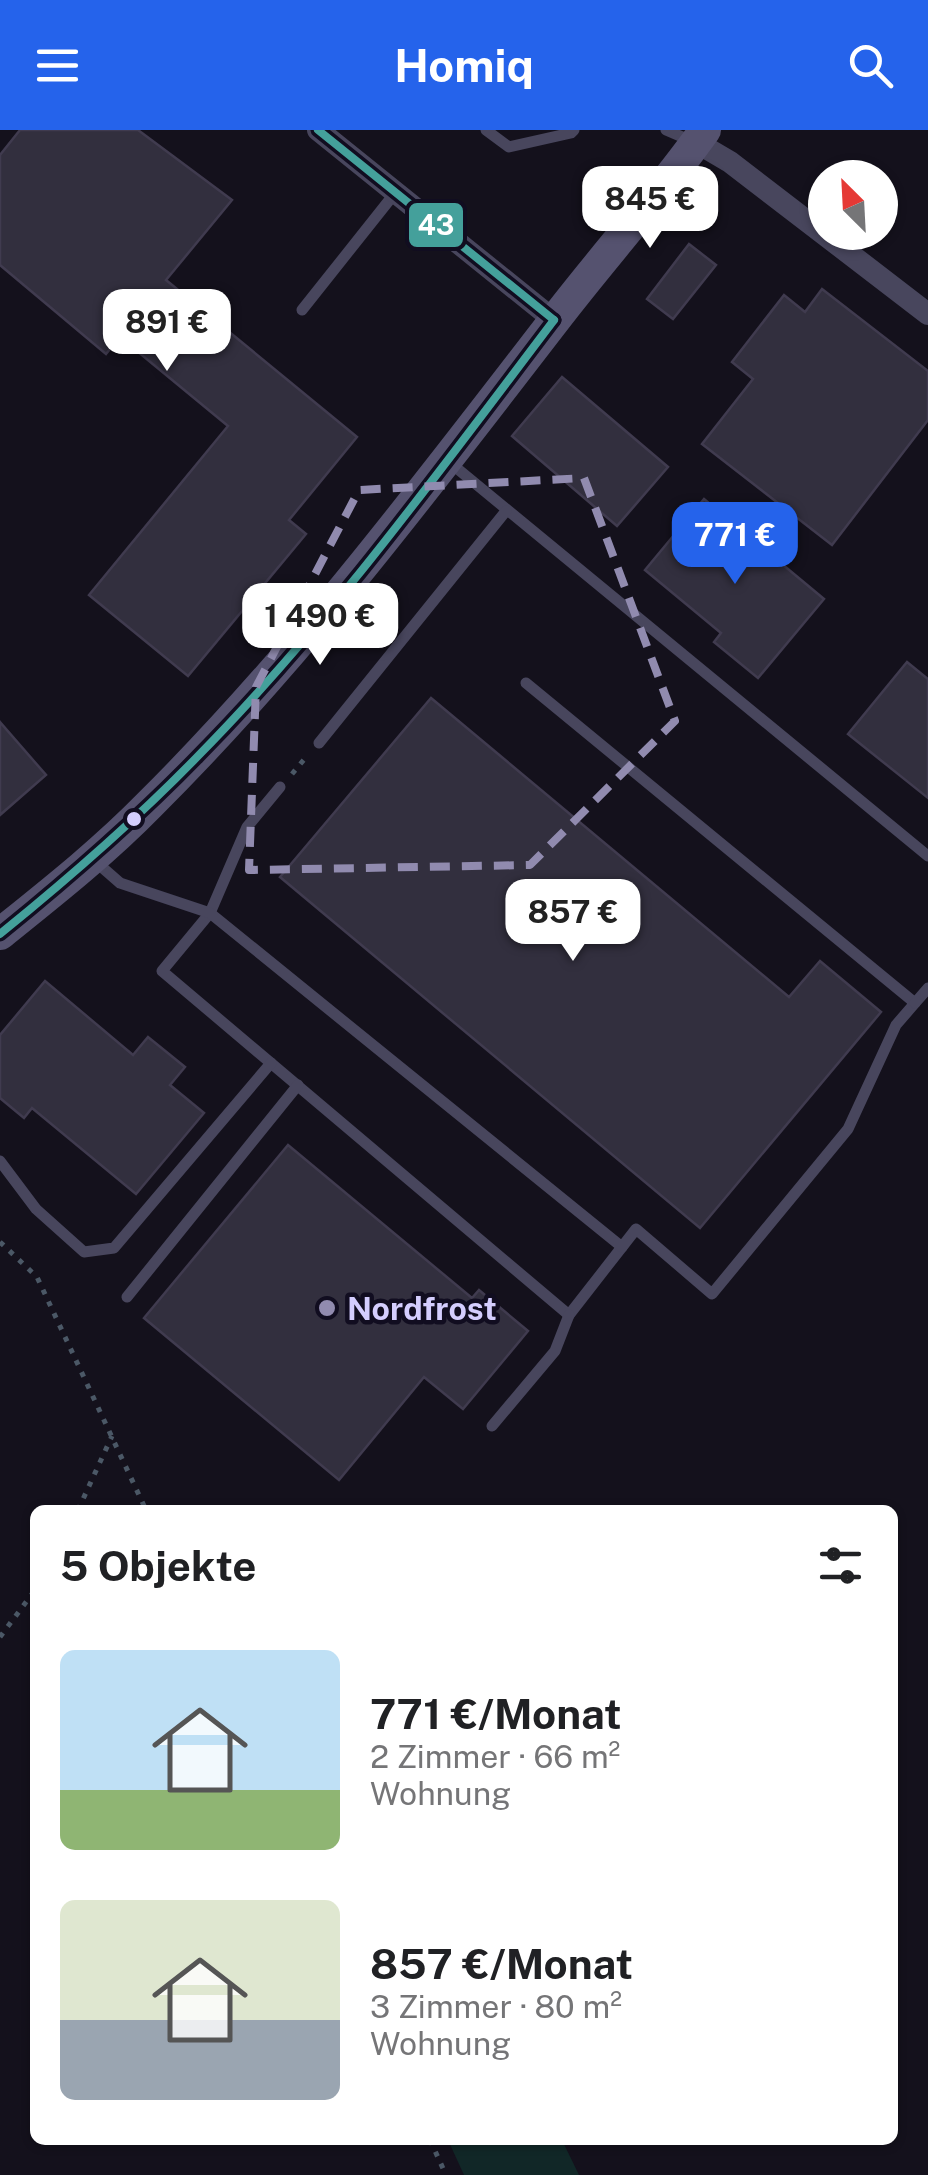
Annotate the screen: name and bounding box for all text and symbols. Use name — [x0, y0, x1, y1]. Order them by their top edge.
icon: menu — [30, 38, 85, 93]
icon: search — [843, 38, 898, 93]
text: Homiq — [394, 39, 534, 92]
north arrow — [808, 160, 898, 250]
map controls — [808, 160, 898, 250]
pin: 845 € — [580, 166, 720, 251]
text: 845 € — [604, 180, 696, 217]
line badge: 43 — [407, 201, 465, 249]
text: 43 — [418, 208, 455, 241]
pin: 891 € — [97, 289, 237, 374]
text: 891 € — [125, 303, 209, 340]
pin: 771 € — [665, 502, 805, 587]
text: 771 € — [694, 516, 776, 553]
pin: 1 490 € — [228, 583, 412, 668]
text: 1 490 € — [264, 597, 376, 634]
unlabelled marker — [124, 809, 144, 829]
pin: 857 € — [503, 879, 643, 964]
text: 857 € — [527, 893, 619, 930]
place label: Nordfrost — [347, 1290, 497, 1327]
marker: Nordfrost — [316, 1297, 338, 1319]
icon: filters — [813, 1538, 868, 1593]
text: 5 Objekte — [60, 1541, 256, 1590]
text: 771 €/Monat — [370, 1689, 621, 1738]
icon: home — [140, 1690, 260, 1810]
text: 2 Zimmer · 66 m² — [370, 1738, 620, 1775]
text: Wohnung — [370, 1775, 511, 1812]
text: 857 €/Monat — [370, 1939, 633, 1988]
icon: home — [140, 1940, 260, 2060]
text: 3 Zimmer · 80 m² — [370, 1988, 622, 2025]
text: Wohnung — [370, 2025, 511, 2062]

